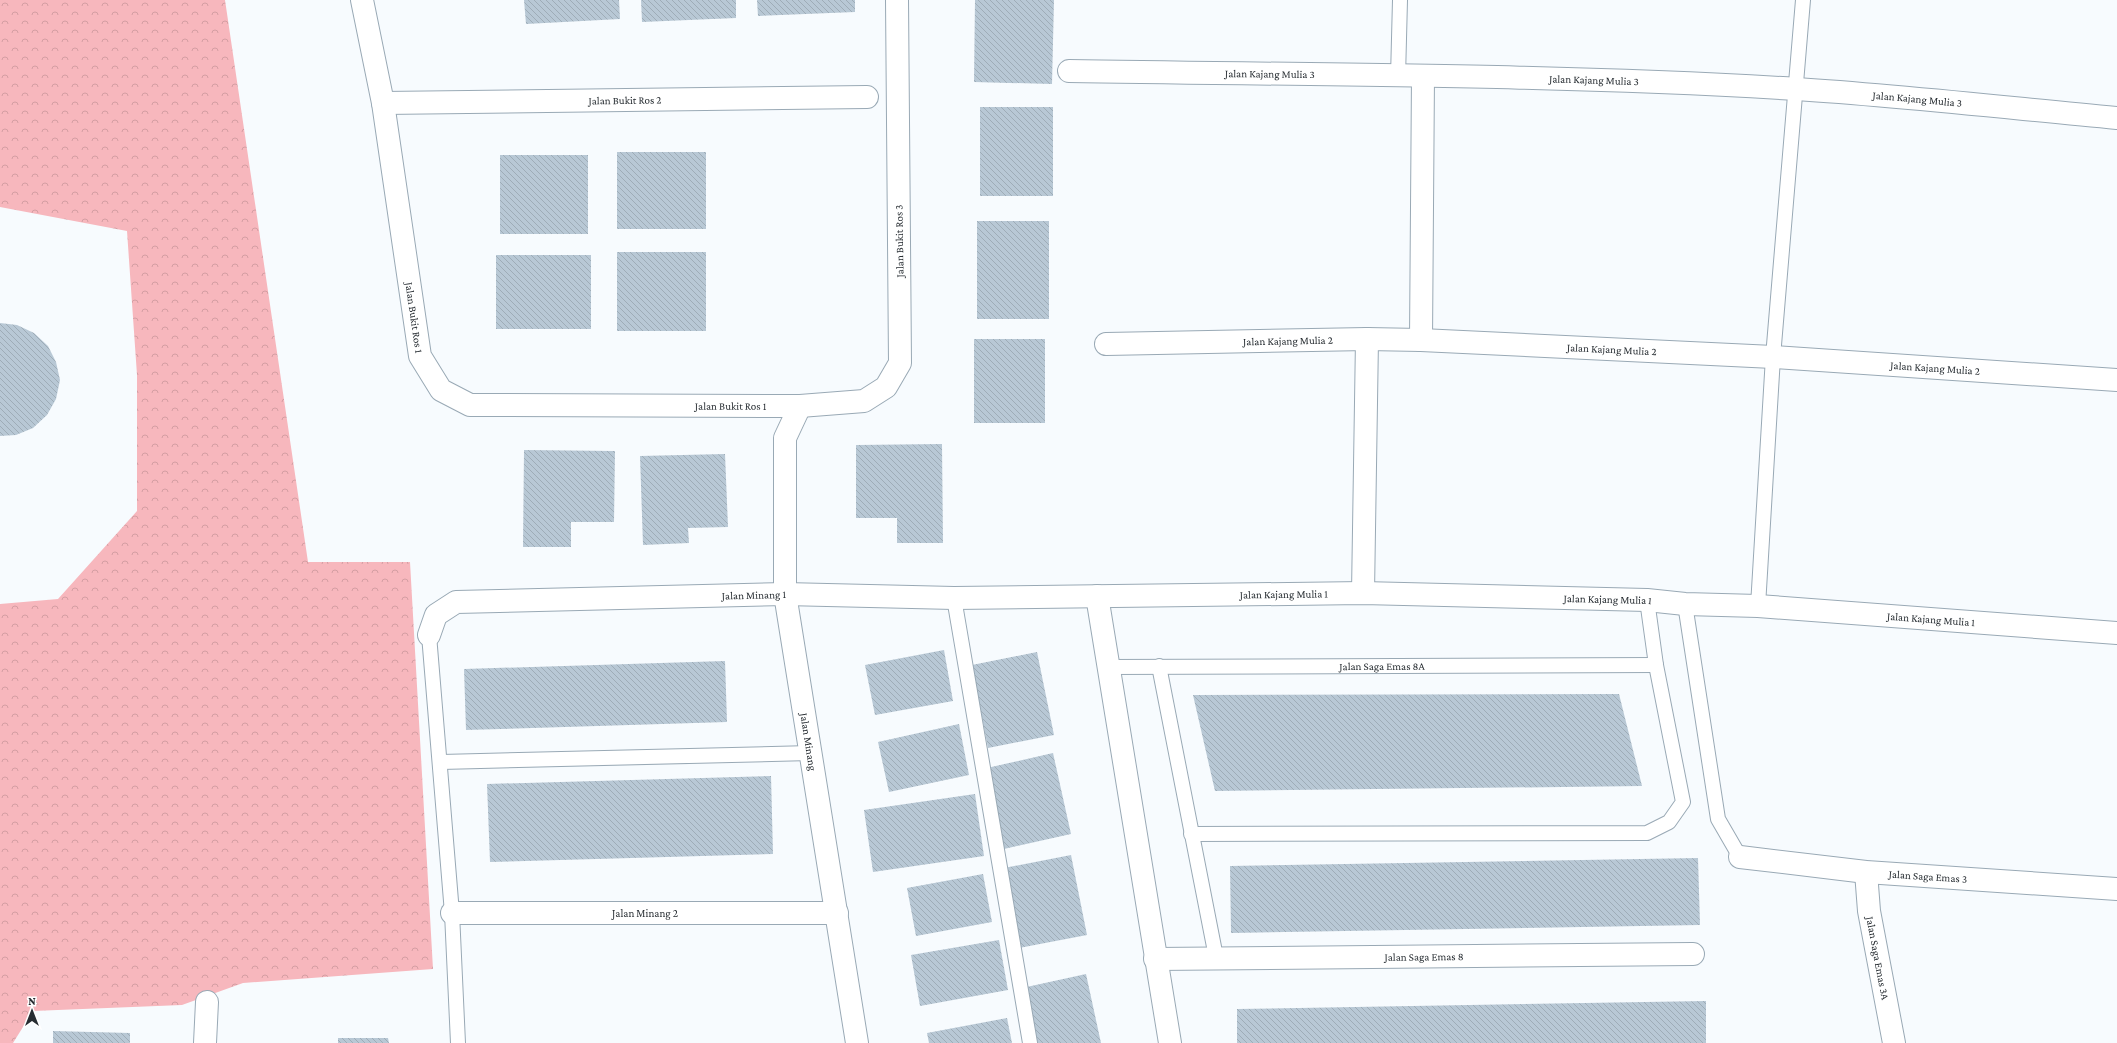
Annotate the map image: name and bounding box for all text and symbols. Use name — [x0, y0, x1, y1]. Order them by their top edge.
street label: Jalan Kajang Mulia 3 — [1224, 67, 1315, 81]
street label: Jalan Kajang Mulia 3 — [1548, 72, 1639, 87]
street label: Jalan Kajang Mulia 3 — [1871, 89, 1963, 109]
street label: Jalan Bukit Ros 2 — [587, 94, 662, 107]
street label: Jalan Bukit Ros 3 — [892, 204, 907, 279]
street label: Jalan Bukit Ros 1 — [402, 280, 426, 354]
street label: Jalan Kajang Mulia 2 — [1242, 334, 1333, 348]
street label: Jalan Kajang Mulia 2 — [1565, 341, 1657, 357]
street label: Jalan Kajang Mulia 2 — [1889, 359, 1980, 377]
street label: Jalan Bukit Ros 1 — [694, 400, 767, 413]
street label: Jalan Kajang Mulia 1 — [1239, 587, 1328, 602]
street label: Jalan Minang 1 — [721, 588, 787, 603]
street label: Jalan Kajang Mulia 1 — [1562, 592, 1653, 607]
street label: Jalan Kajang Mulia 1 — [1885, 610, 1976, 628]
street label: Jalan Saga Emas 8A — [1338, 660, 1425, 673]
street label: Jalan Minang — [797, 711, 819, 772]
street label: Jalan Saga Emas 3 — [1887, 867, 1968, 885]
street label: Jalan Minang 2 — [611, 907, 678, 920]
street label: Jalan Saga Emas 3A — [1863, 914, 1892, 1001]
street label: Jalan Saga Emas 8 — [1383, 950, 1464, 964]
north arrow — [12, 991, 52, 1031]
text: N — [28, 995, 36, 1007]

